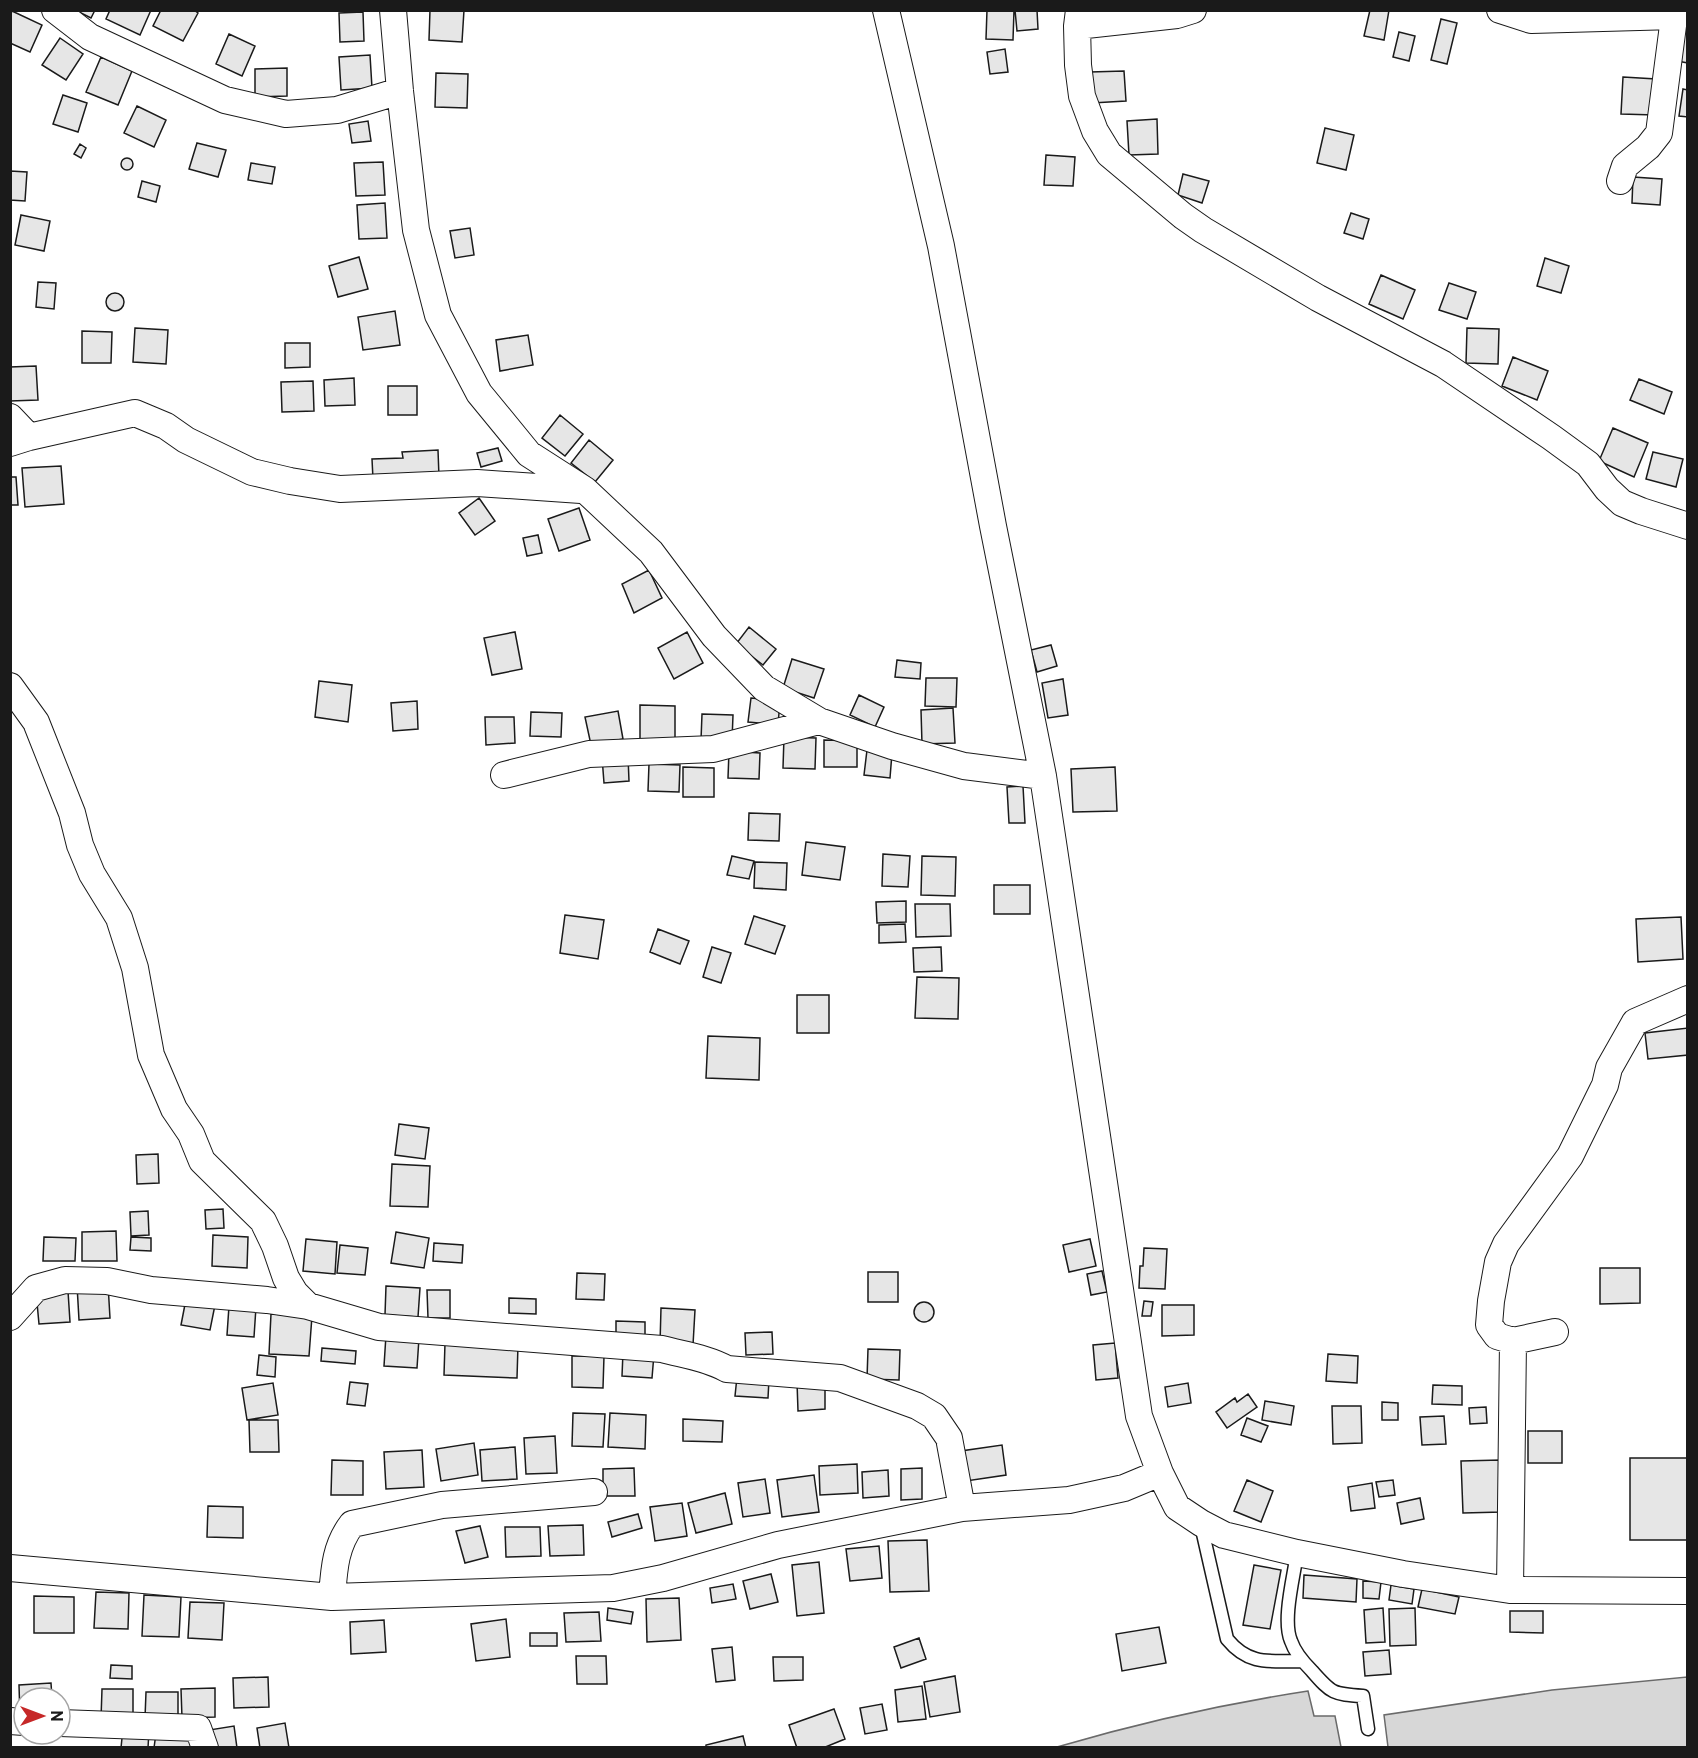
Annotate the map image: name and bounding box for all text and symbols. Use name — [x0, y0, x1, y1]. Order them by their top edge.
north arrow — [12, 1686, 72, 1746]
text: N — [45, 1710, 65, 1722]

